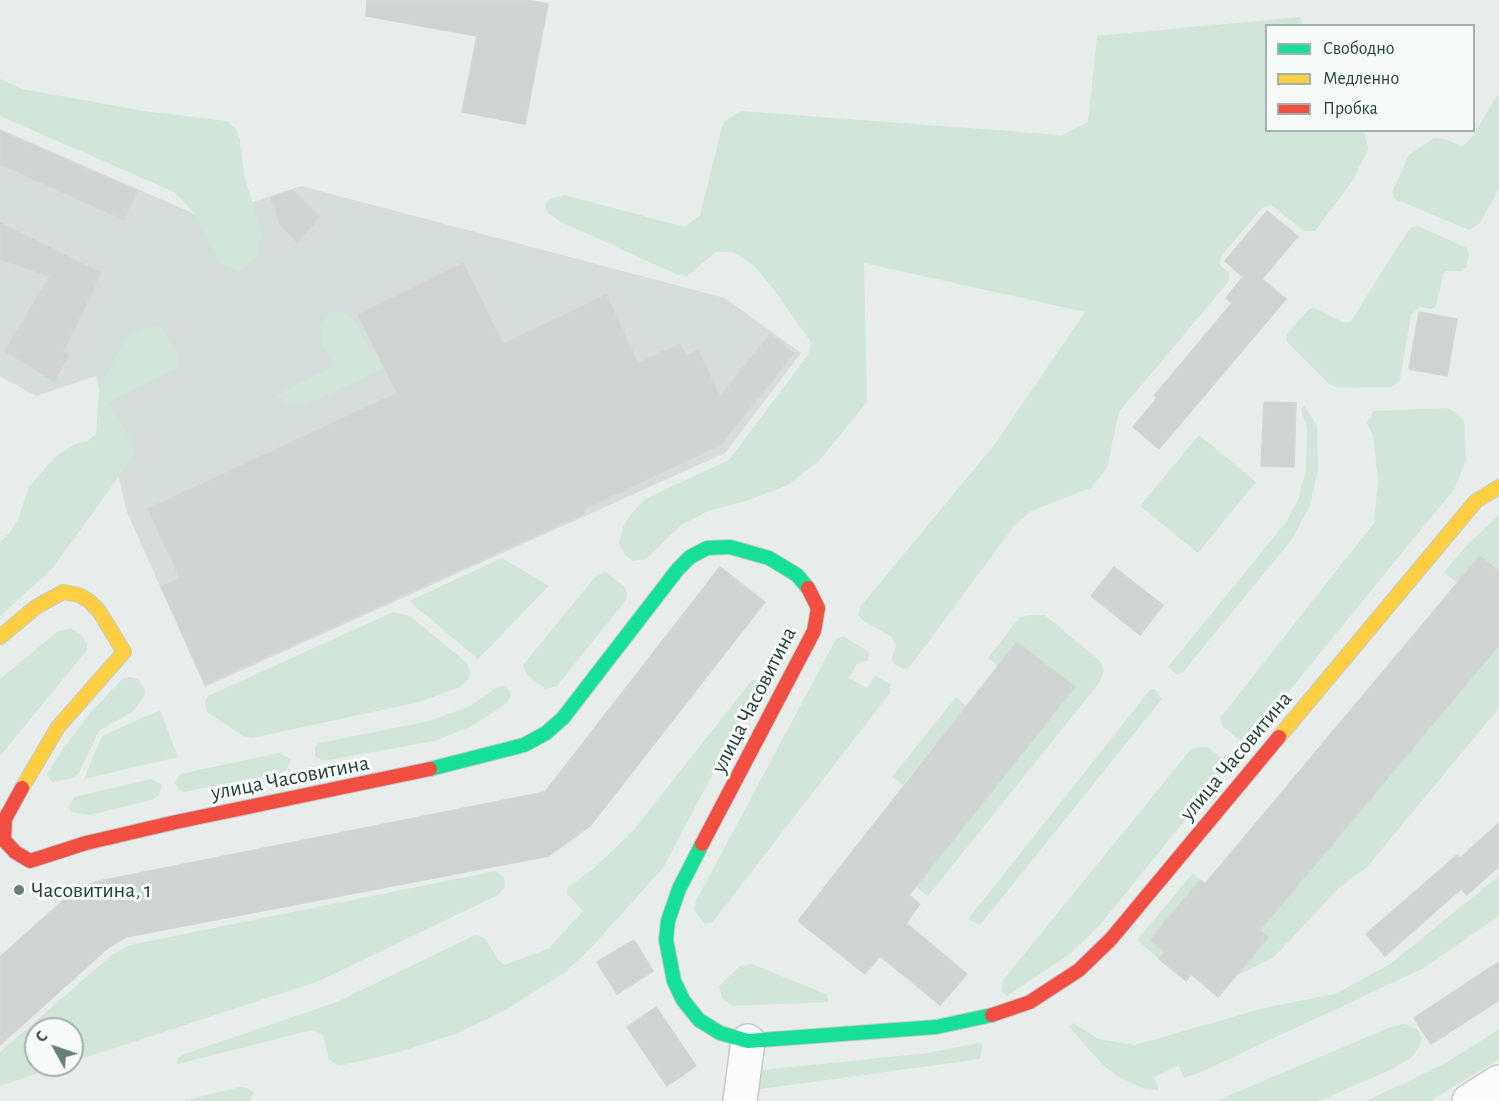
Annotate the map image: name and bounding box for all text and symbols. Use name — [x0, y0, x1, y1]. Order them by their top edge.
legend — [1265, 24, 1475, 132]
text: Свободно — [1323, 40, 1395, 58]
text: Медленно — [1323, 70, 1399, 88]
text: Пробка — [1323, 100, 1378, 118]
street label: улица Часовитина — [706, 623, 802, 777]
street label: улица Часовитина — [1174, 686, 1298, 826]
street label: улица Часовитина — [209, 750, 371, 806]
place label: Часовитина, 1 — [31, 877, 152, 903]
marker: Часовитина, 1 — [12, 883, 26, 897]
north arrow — [24, 1017, 84, 1077]
text: С — [33, 1028, 51, 1045]

